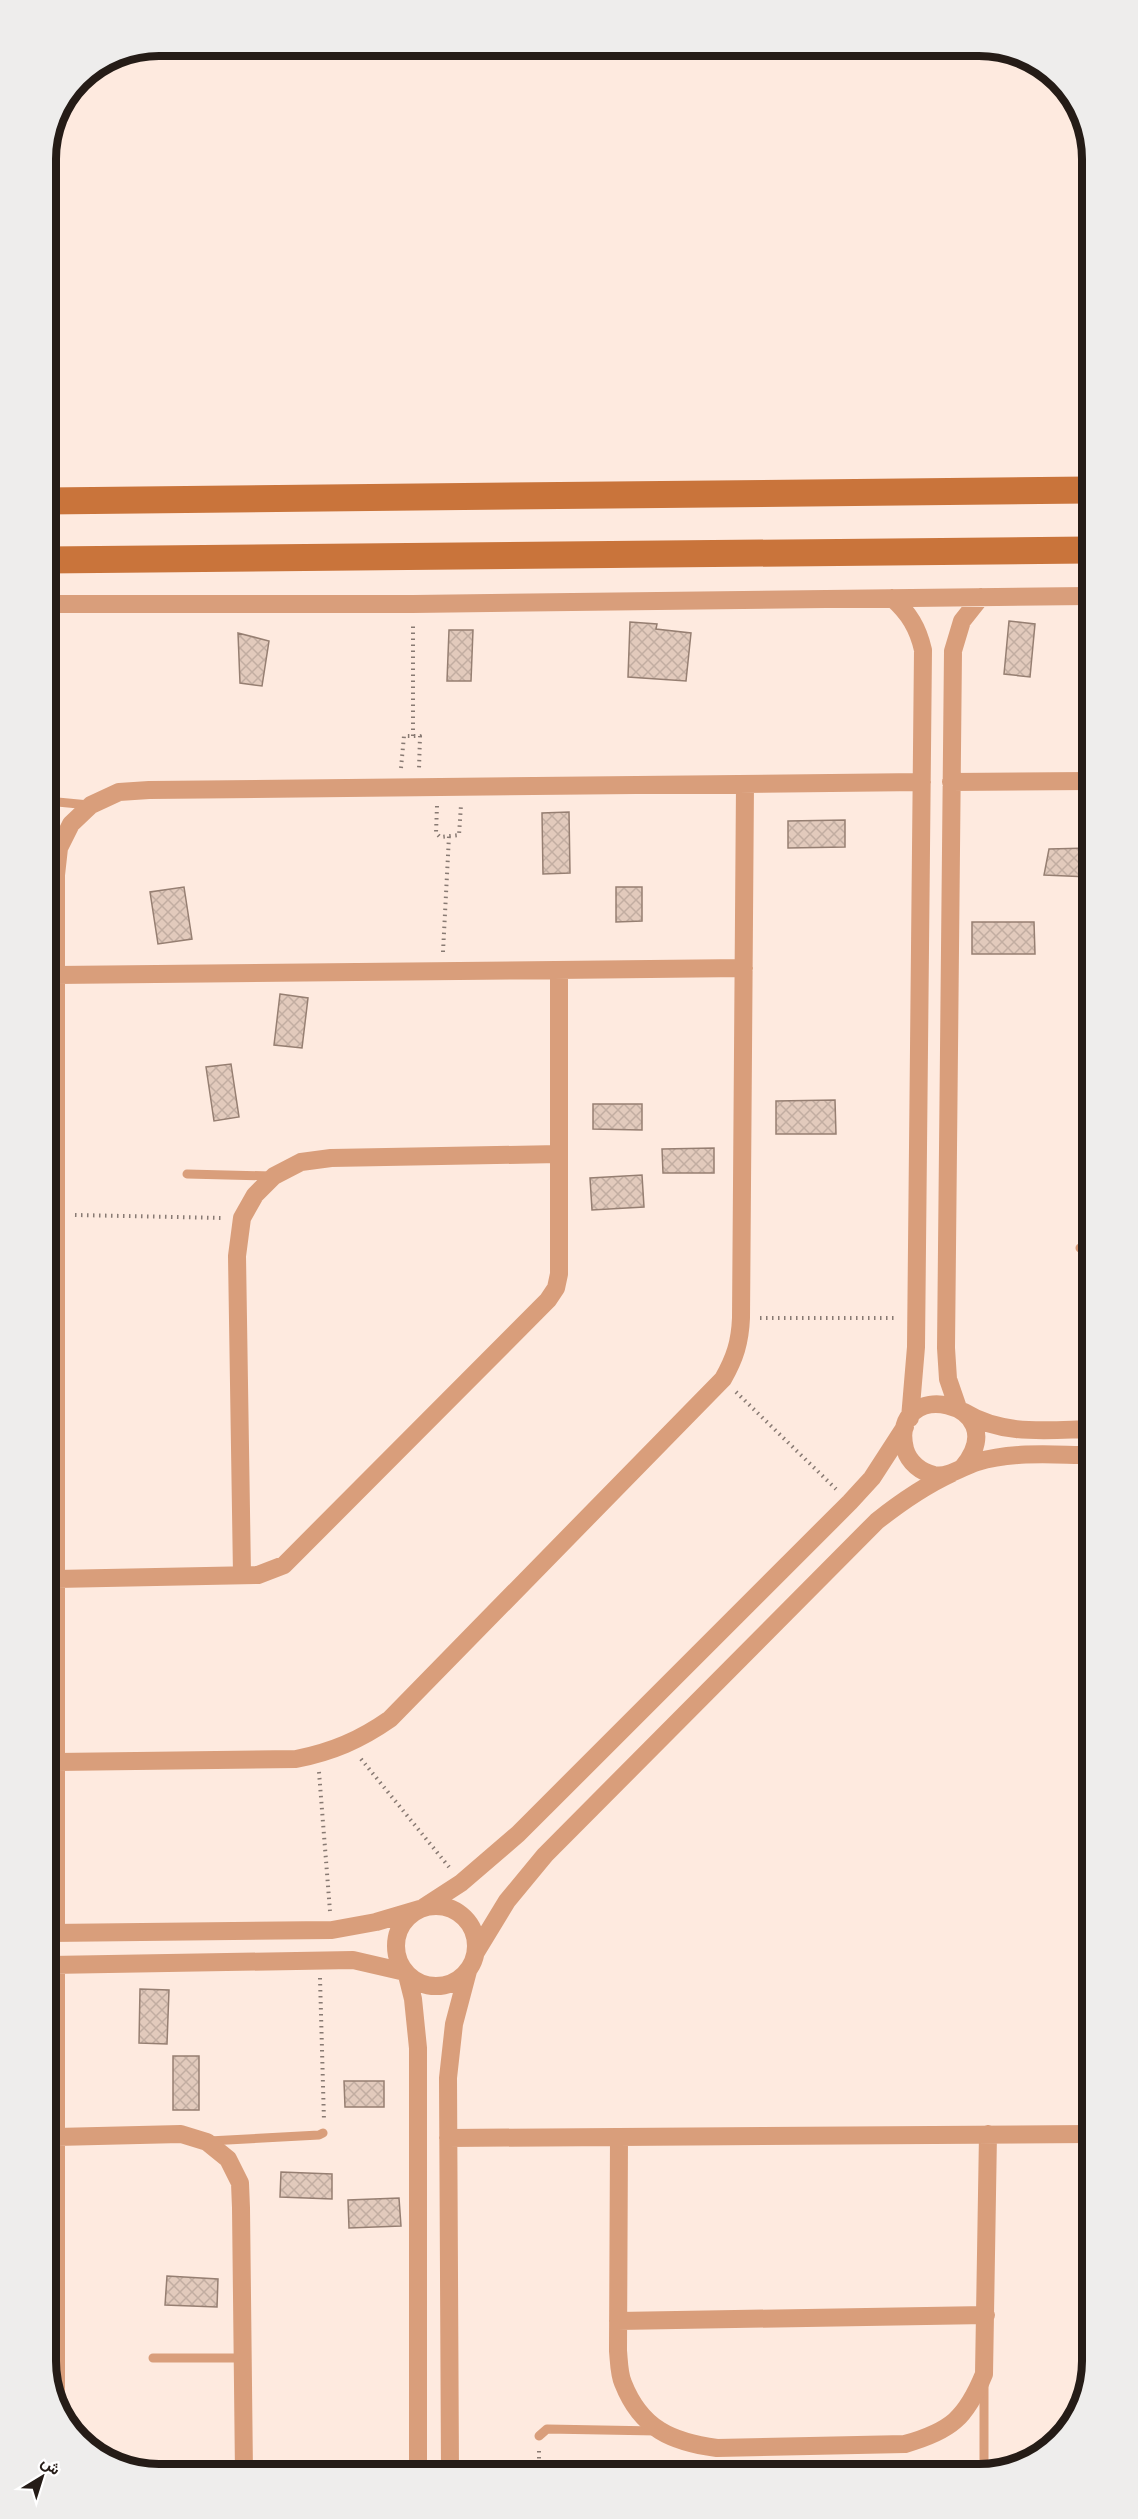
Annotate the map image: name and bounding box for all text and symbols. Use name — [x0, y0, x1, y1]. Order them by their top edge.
north arrow — [12, 2447, 72, 2507]
text: ش — [37, 2451, 66, 2480]

